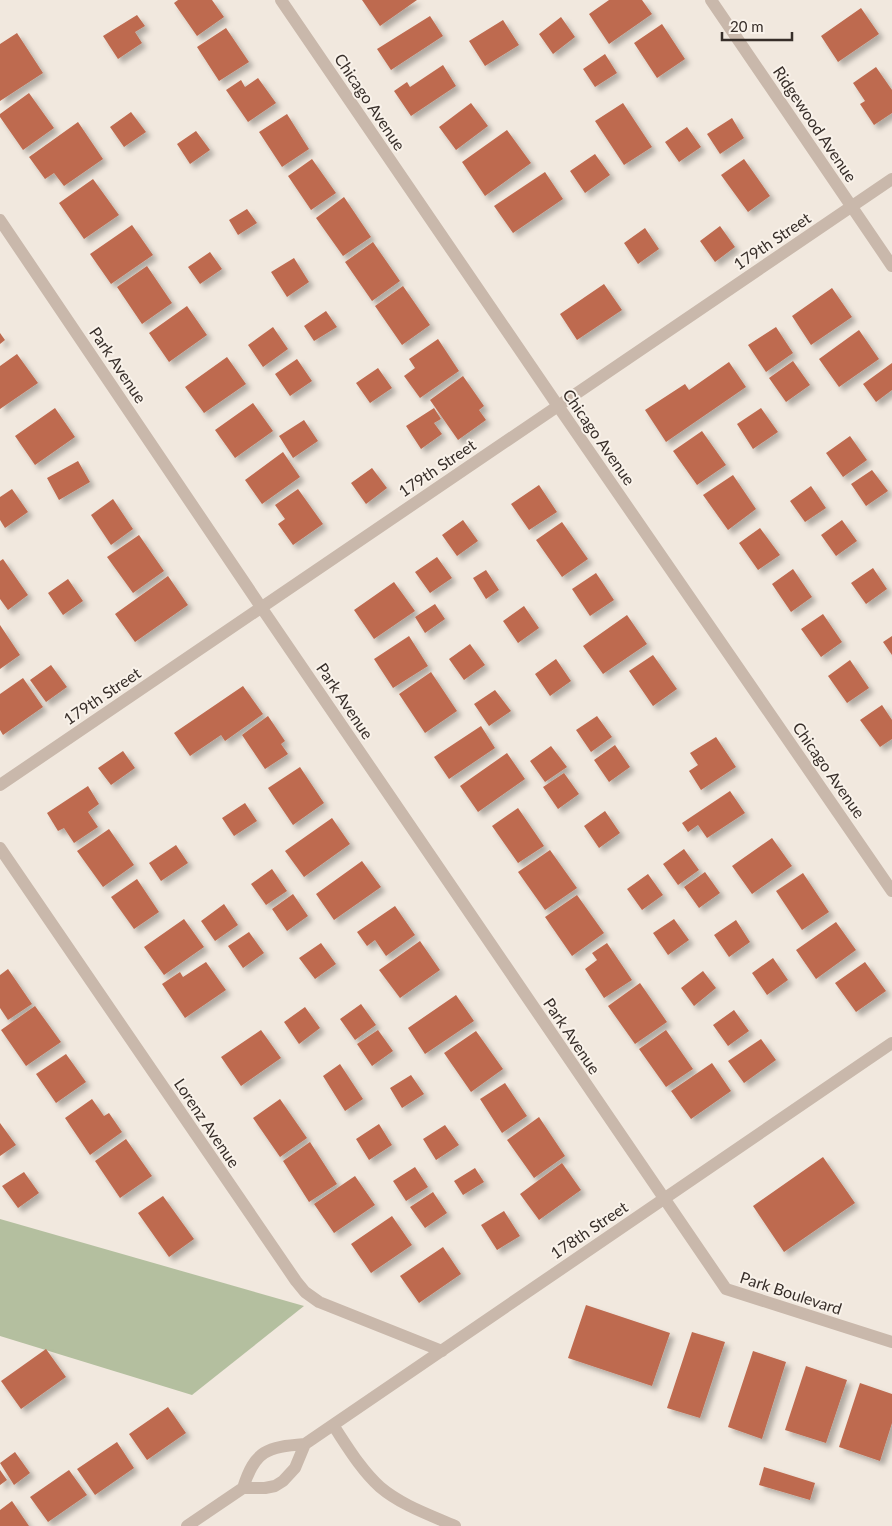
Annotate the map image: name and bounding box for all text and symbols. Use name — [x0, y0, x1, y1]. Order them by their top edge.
scale bar — [722, 10, 792, 42]
text: 20 m — [730, 17, 764, 35]
street label: Chicago Avenue — [331, 50, 410, 154]
street label: Ridgewood Avenue — [770, 62, 861, 185]
street label: 179th Street — [730, 208, 814, 273]
street label: Park Avenue — [86, 323, 151, 406]
street label: Chicago Avenue — [559, 385, 640, 488]
street label: 179th Street — [395, 435, 479, 500]
street label: Park Avenue — [313, 659, 378, 742]
street label: 179th Street — [60, 663, 144, 728]
street label: Chicago Avenue — [789, 718, 870, 821]
street label: Park Avenue — [540, 994, 605, 1077]
street label: Lorenz Avenue — [171, 1075, 244, 1171]
street label: 178th Street — [547, 1197, 631, 1262]
street label: Park Boulevard — [738, 1267, 845, 1318]

